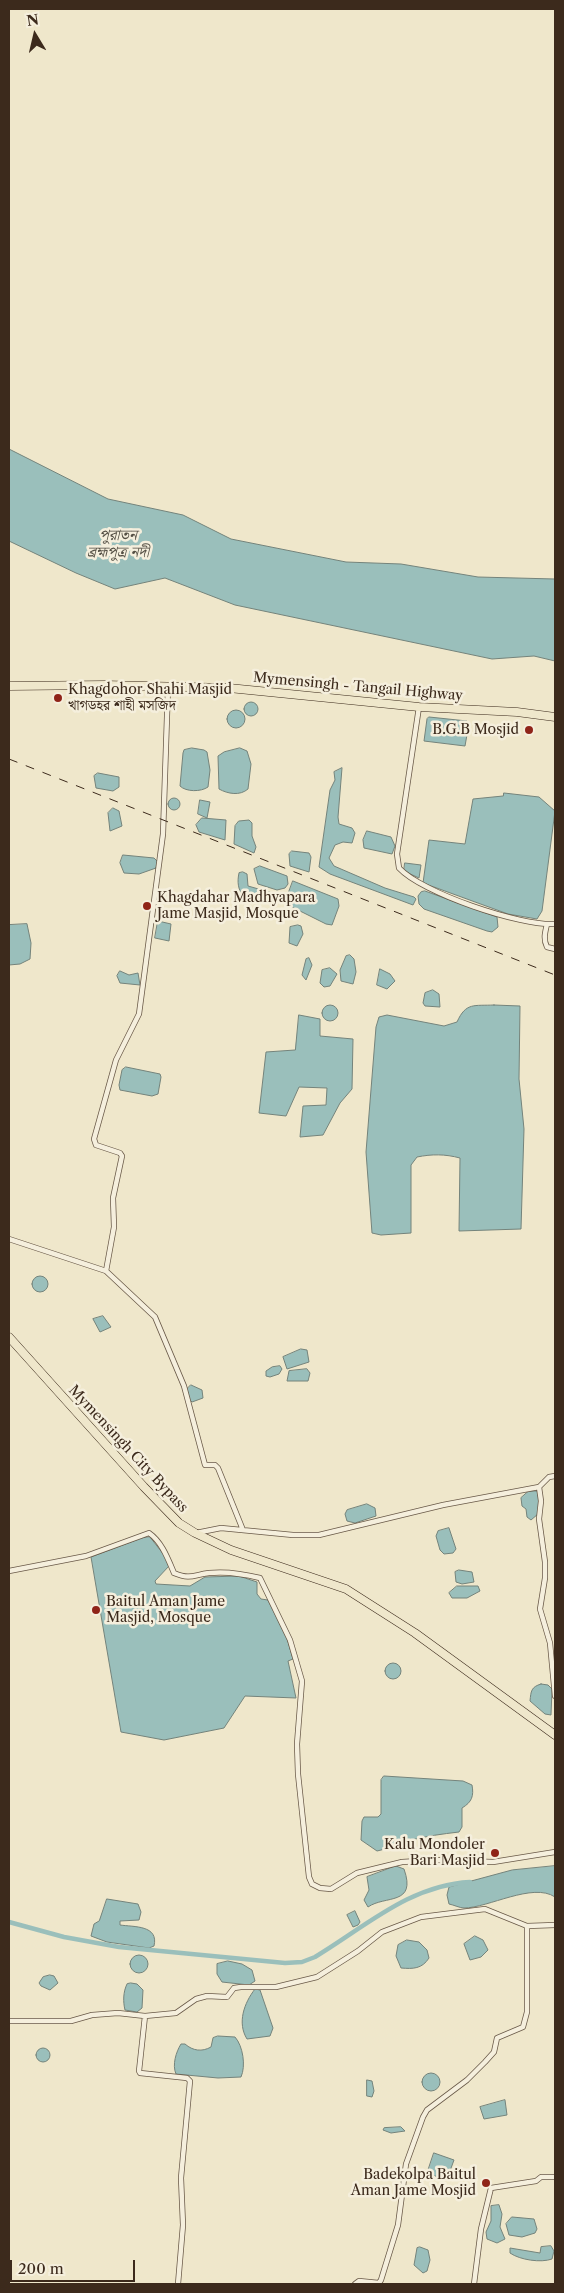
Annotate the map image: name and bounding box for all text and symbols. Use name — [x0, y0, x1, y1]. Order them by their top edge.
north arrow — [10, 10, 60, 60]
text: N — [25, 10, 40, 30]
water label: পুরাতন ব্রহ্মপুত্র নদী — [87, 527, 149, 562]
street label: Mymensingh - Tangail Highway — [252, 669, 464, 705]
place label: Khagdohor Shahi Masjid খাগডহর শাহী মসজিদ — [68, 682, 232, 714]
marker: Khagdohor Shahi Masjid খাগডহর শাহী মসজিদ — [52, 692, 64, 704]
place label: B.G.B Mosjid — [432, 722, 519, 738]
marker: B.G.B Mosjid — [523, 724, 535, 736]
place label: Khagdahar Madhyapara Jame Masjid, Mosque — [157, 890, 315, 922]
marker: Khagdahar Madhyapara Jame Masjid, Mosque — [141, 900, 153, 912]
street label: Mymensingh City Bypass — [65, 1382, 191, 1516]
place label: Baitul Aman Jame Masjid, Mosque — [106, 1594, 225, 1626]
marker: Baitul Aman Jame Masjid, Mosque — [90, 1604, 102, 1616]
place label: Kalu Mondoler Bari Masjid — [384, 1837, 485, 1870]
marker: Kalu Mondoler Bari Masjid — [489, 1847, 501, 1859]
place label: Badekolpa Baitul Aman Jame Mosjid — [351, 2167, 476, 2200]
marker: Badekolpa Baitul Aman Jame Mosjid — [480, 2177, 492, 2189]
scale bar — [12, 2250, 138, 2282]
text: 200 m — [18, 2259, 64, 2278]

